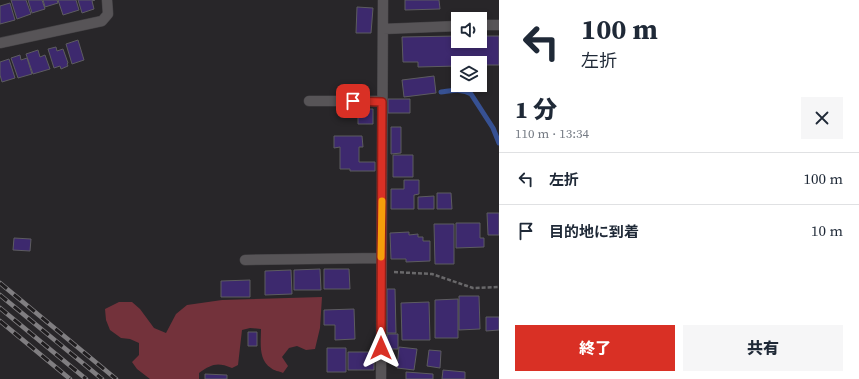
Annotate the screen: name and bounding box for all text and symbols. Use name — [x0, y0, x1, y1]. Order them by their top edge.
text: 100 m — [581, 10, 658, 48]
map controls — [451, 12, 487, 92]
button: sound — [451, 12, 487, 48]
icon: left — [515, 16, 567, 68]
text: 左折 — [581, 48, 617, 73]
button: layers — [451, 56, 487, 92]
pin — [336, 84, 370, 118]
icon: arrive — [342, 90, 364, 112]
text: 1 分 — [515, 93, 557, 126]
button: close — [801, 97, 843, 139]
text: 110 m · 13:34 — [515, 125, 589, 142]
icon: left — [515, 168, 537, 190]
text: 100 m — [803, 168, 843, 189]
text: 左折 — [549, 169, 579, 190]
icon: arrive — [515, 220, 537, 242]
text: 10 m — [811, 220, 843, 241]
text: 目的地に到着 — [549, 221, 639, 242]
button: 終了 — [515, 325, 675, 371]
button: 共有 — [683, 325, 843, 371]
position arrow — [360, 327, 402, 369]

